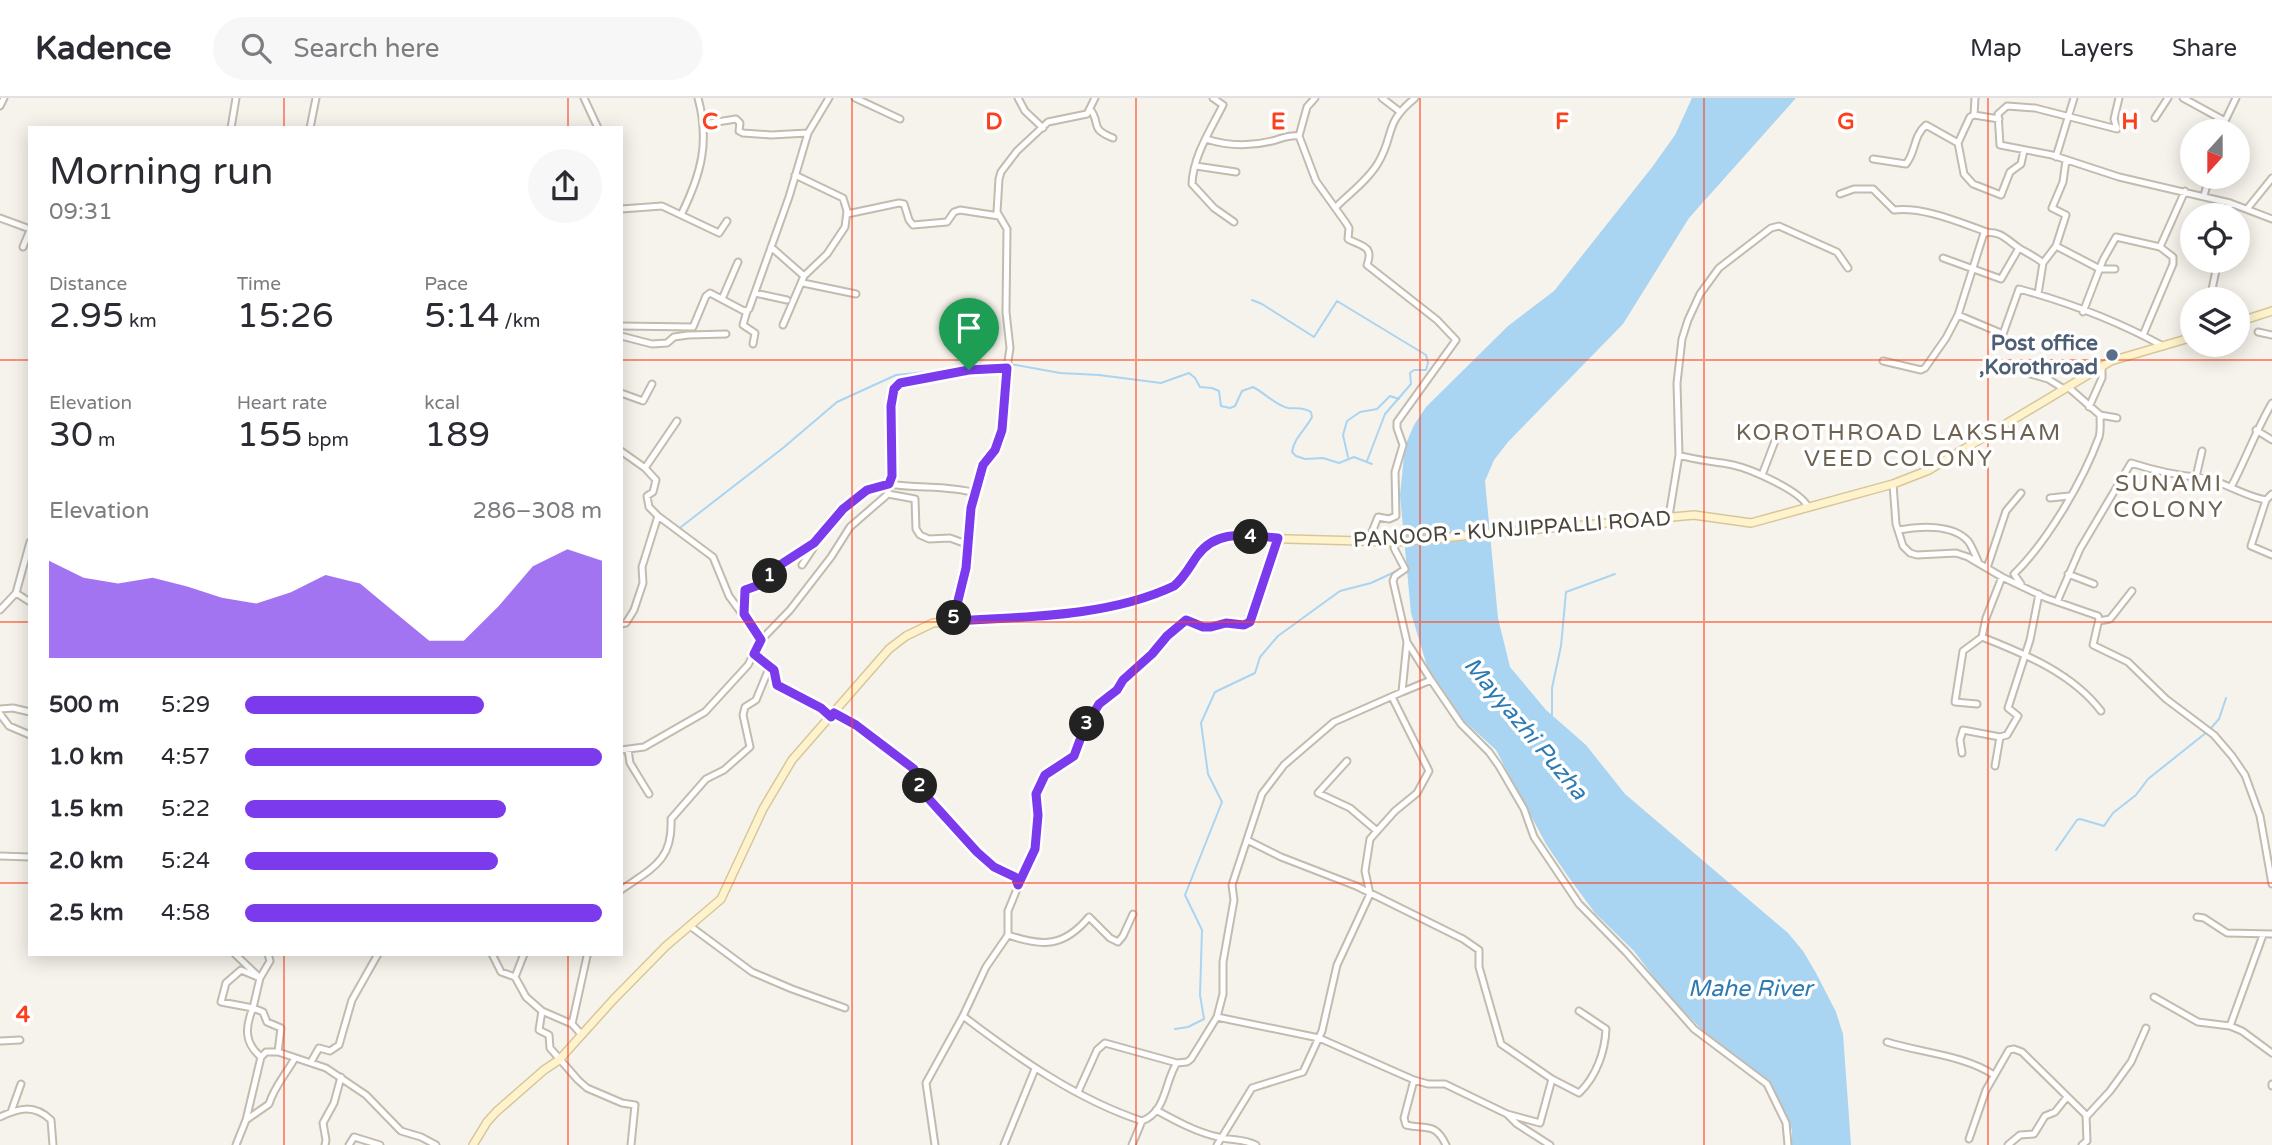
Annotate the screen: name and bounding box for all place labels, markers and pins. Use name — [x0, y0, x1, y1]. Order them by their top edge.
pin — [939, 298, 999, 370]
place label: Post office ,Korothroad — [1979, 331, 2098, 380]
marker: Post office ,Korothroad — [2104, 347, 2120, 363]
pin: 4 — [1234, 520, 1268, 555]
pin: 1 — [752, 559, 788, 594]
pin: 5 — [936, 601, 972, 636]
pin: 3 — [1070, 706, 1104, 742]
pin: 2 — [902, 768, 937, 804]

